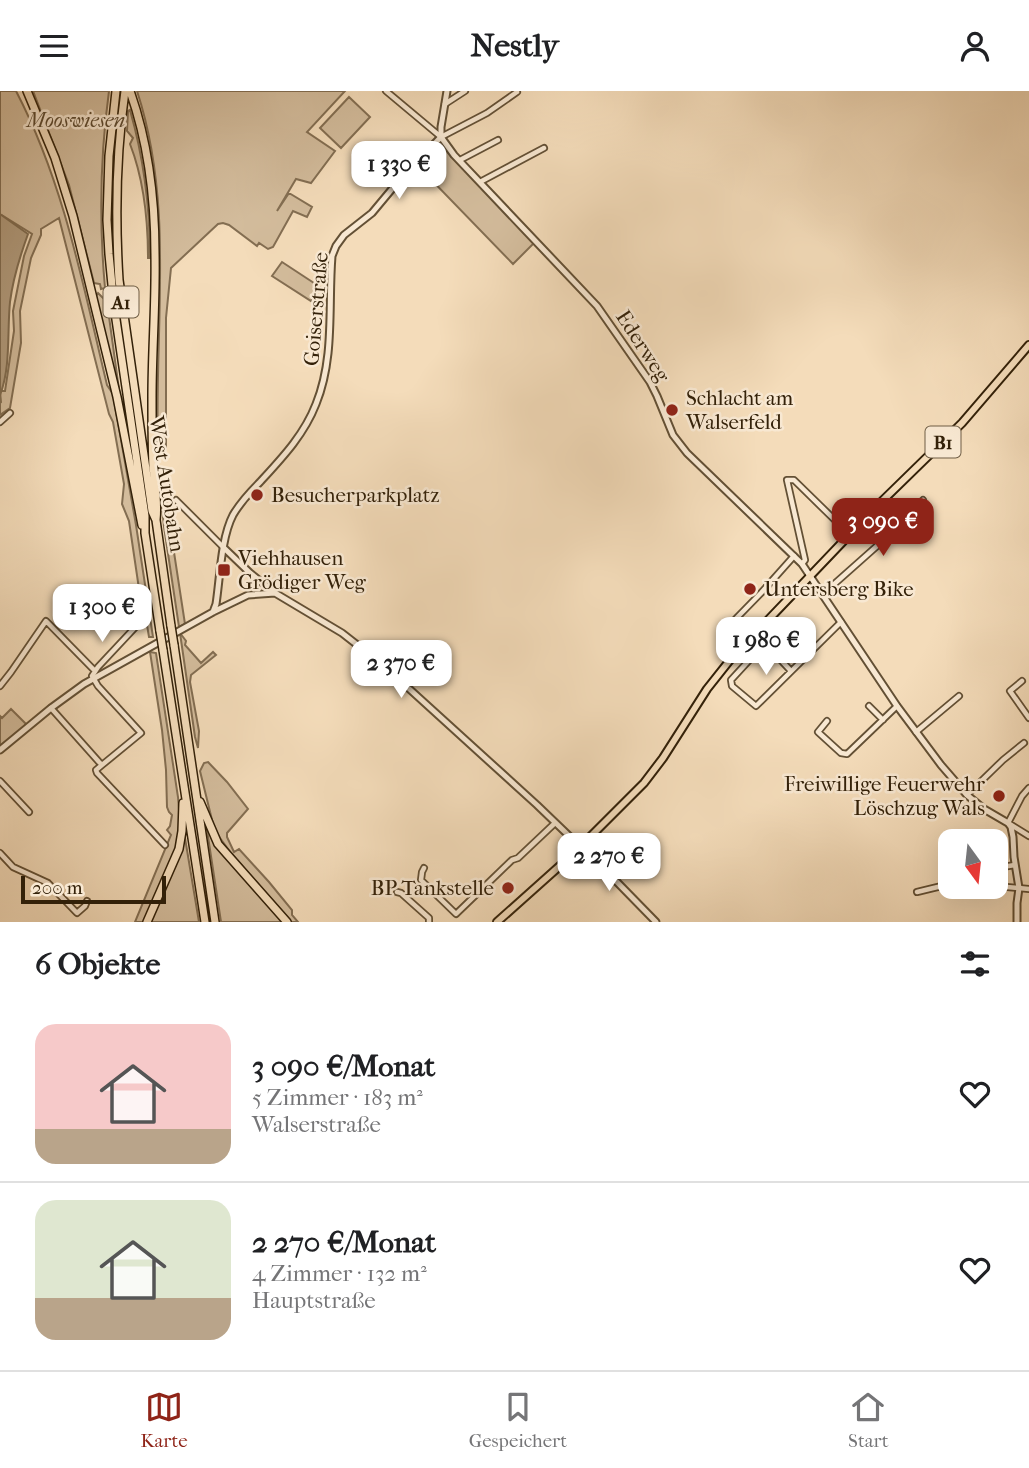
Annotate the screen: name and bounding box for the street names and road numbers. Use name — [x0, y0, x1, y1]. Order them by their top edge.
street label: Goiserstraße — [299, 251, 333, 367]
road number: A1 — [104, 287, 138, 317]
street label: Ederweg — [611, 306, 675, 387]
street label: West Autobahn — [144, 413, 190, 554]
road number: B1 — [926, 427, 960, 457]

